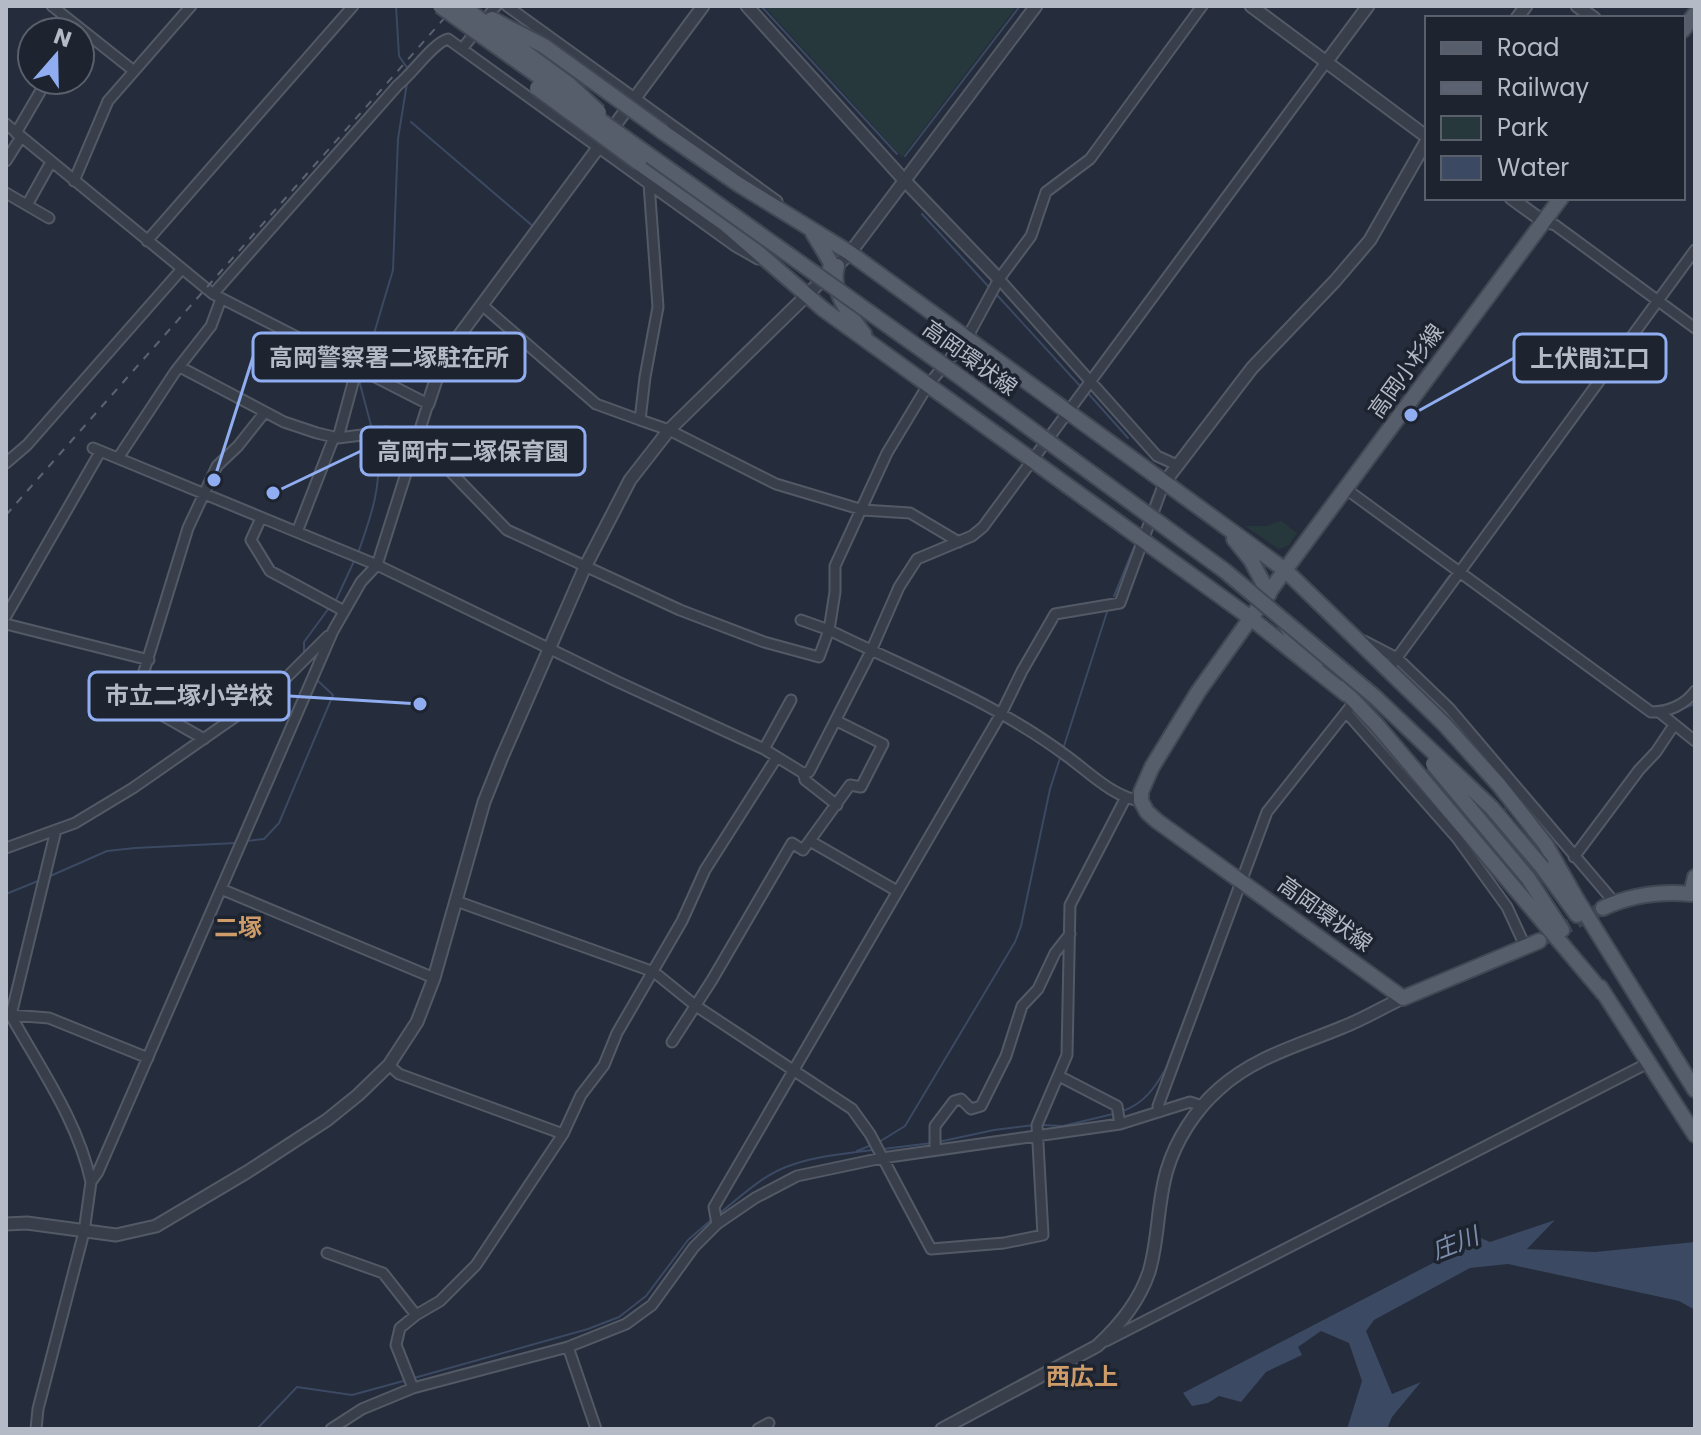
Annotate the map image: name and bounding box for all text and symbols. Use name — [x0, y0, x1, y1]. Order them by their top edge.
north arrow — [16, 16, 96, 96]
legend — [1425, 16, 1685, 200]
text: N — [50, 20, 76, 55]
text: Road — [1497, 31, 1559, 64]
text: Railway — [1497, 71, 1590, 104]
text: Park — [1497, 111, 1549, 144]
text: Water — [1497, 151, 1569, 184]
street label: 高岡環状線 — [916, 313, 1024, 403]
street label: 高岡小杉線 — [1361, 317, 1451, 425]
callout: 高岡警察署二塚駐在所 — [253, 333, 525, 381]
callout: 上伏間江口 — [1514, 334, 1666, 382]
text: 高岡警察署二塚駐在所 — [269, 341, 509, 374]
text: 上伏間江口 — [1530, 342, 1650, 375]
callout: 高岡市二塚保育園 — [361, 427, 585, 475]
text: 高岡市二塚保育園 — [377, 435, 569, 468]
callout: 市立二塚小学校 — [89, 672, 289, 720]
text: 市立二塚小学校 — [105, 679, 273, 712]
street label: 高岡環状線 — [1271, 869, 1379, 959]
district label: 二塚 — [214, 911, 262, 944]
water label: 庄川 — [1427, 1218, 1486, 1267]
district label: 西広上 — [1046, 1360, 1118, 1393]

